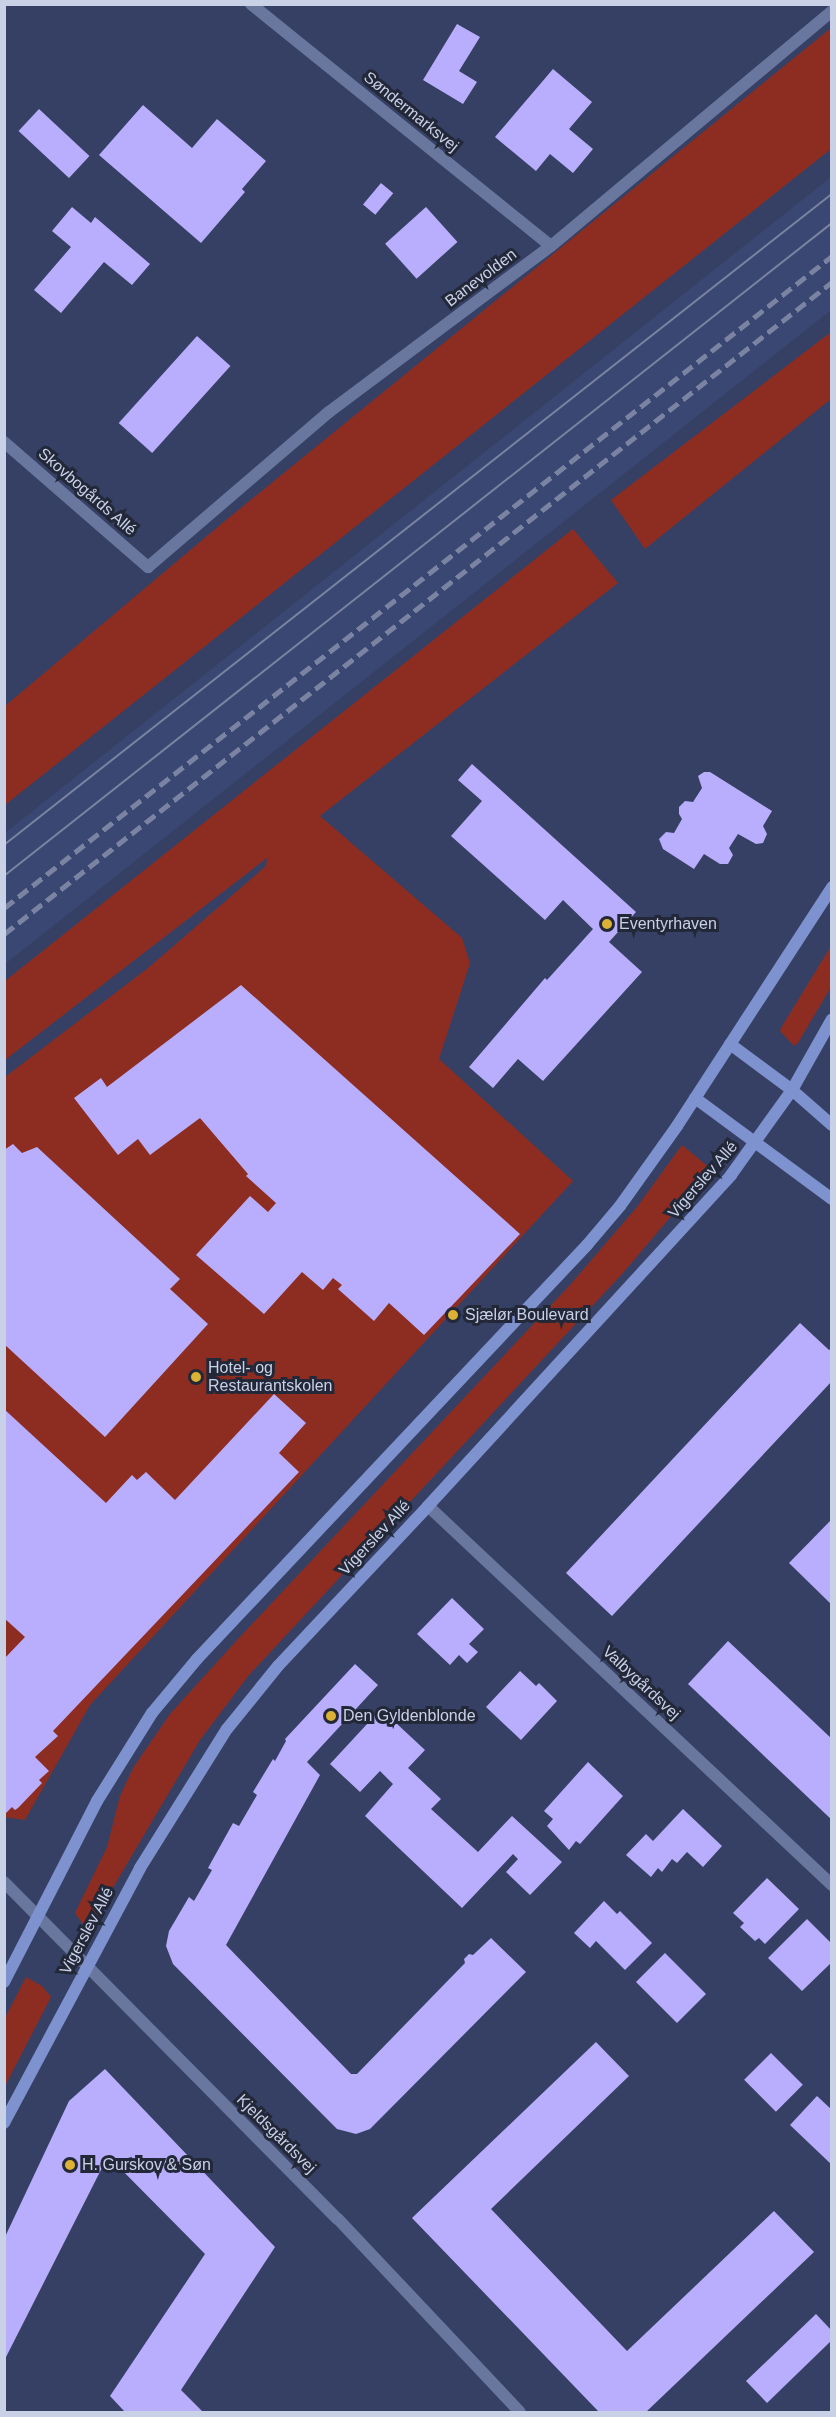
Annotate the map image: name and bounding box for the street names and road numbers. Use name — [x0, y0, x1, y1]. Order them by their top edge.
street label: Søndermarksvej — [360, 68, 462, 156]
street label: Banevolden — [441, 245, 521, 311]
street label: Skovbogårds Allé — [34, 444, 140, 540]
street label: Vigerslev Allé — [664, 1137, 742, 1223]
street label: Vigerslev Allé — [335, 1496, 415, 1580]
street label: Valbygårdsvej — [598, 1642, 684, 1724]
street label: Vigerslev Allé — [56, 1884, 118, 1978]
street label: Kjeldsgårdsvej — [232, 2090, 320, 2178]

